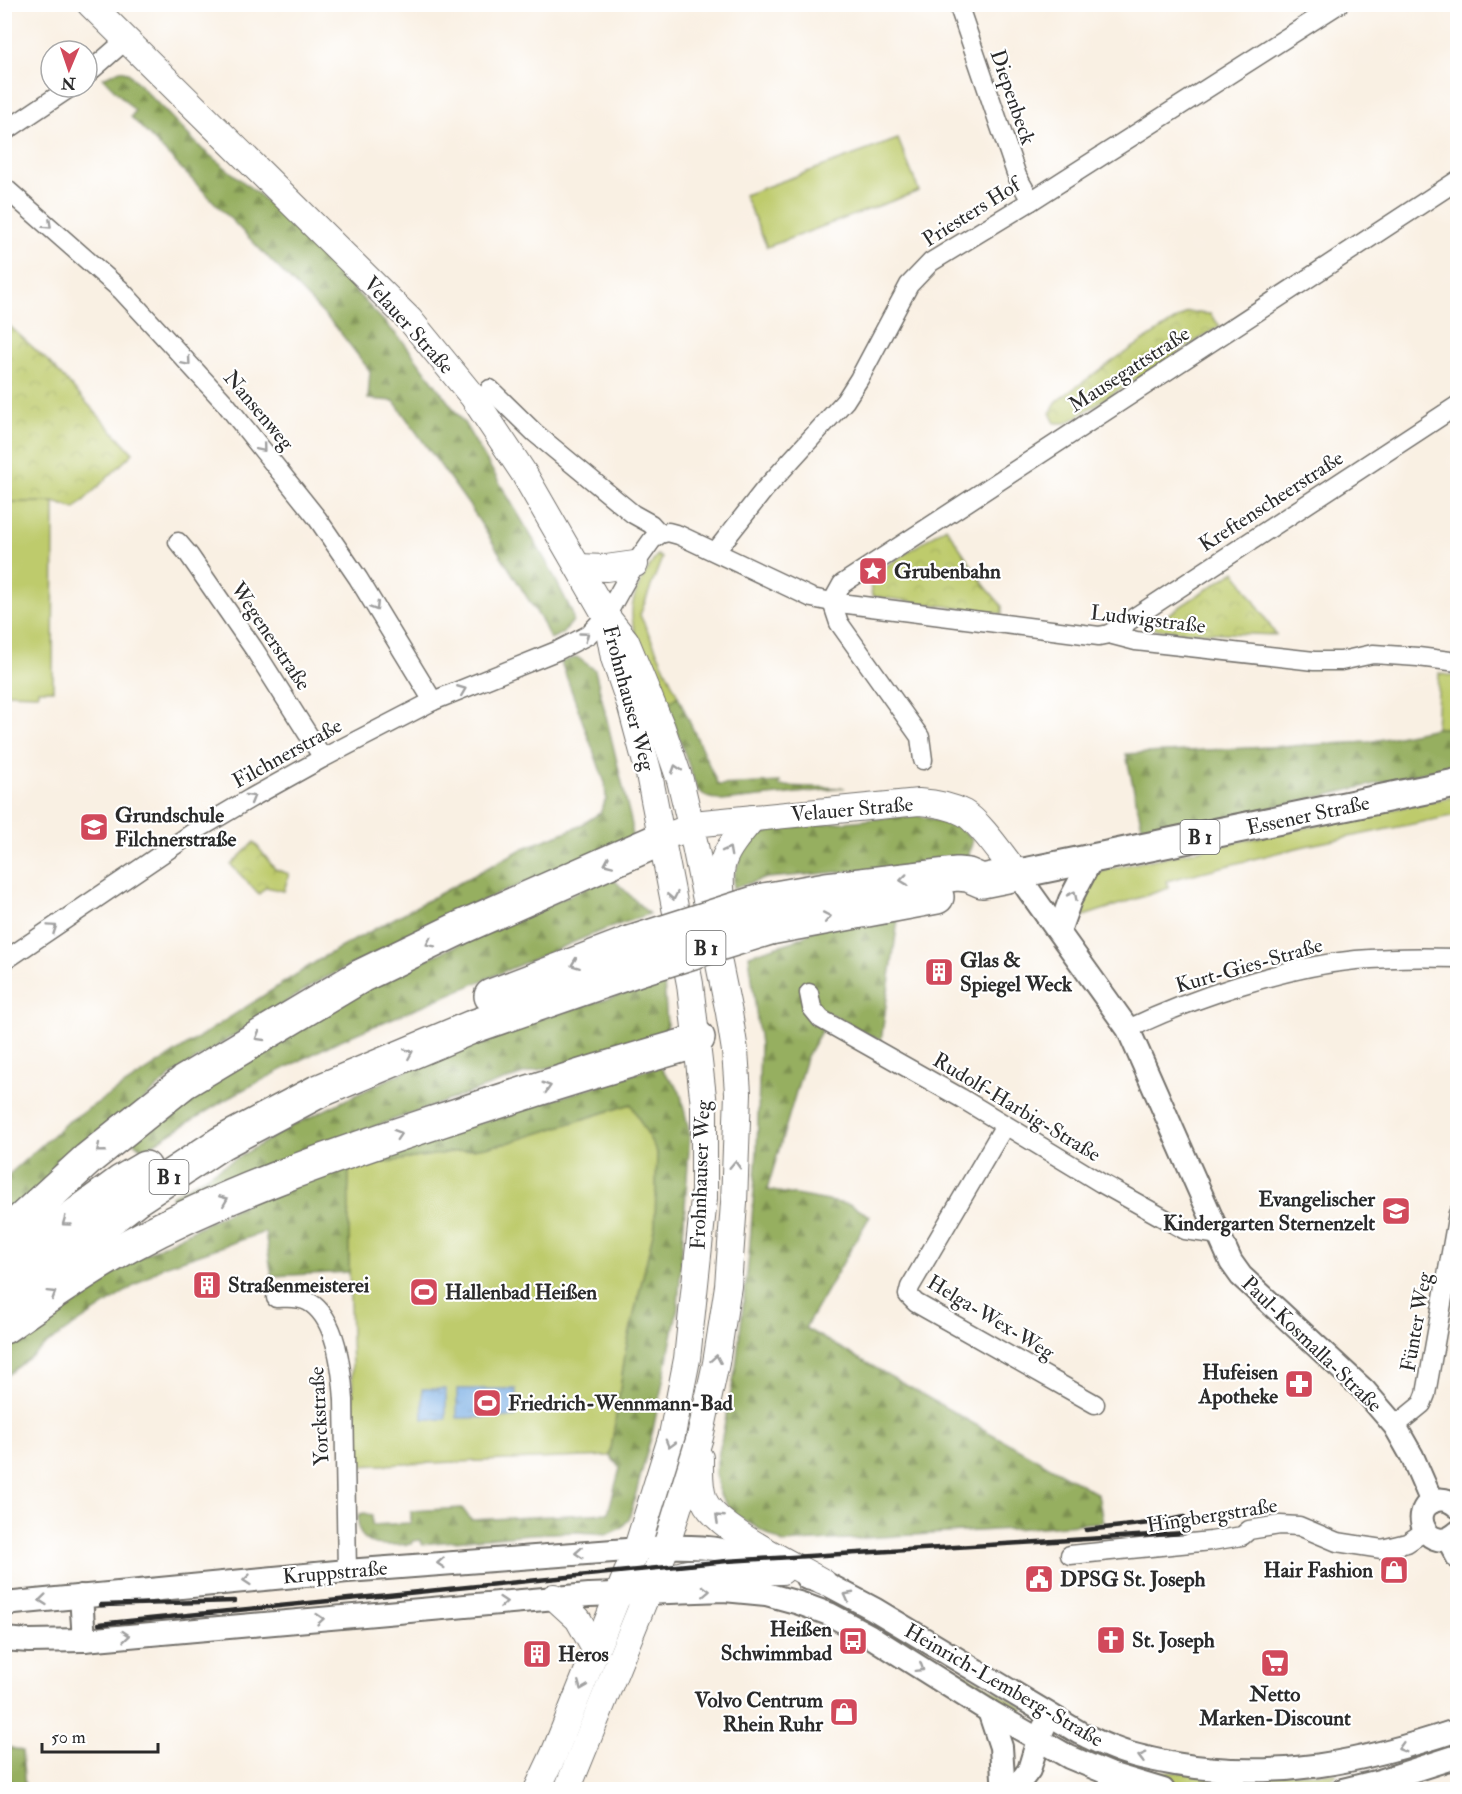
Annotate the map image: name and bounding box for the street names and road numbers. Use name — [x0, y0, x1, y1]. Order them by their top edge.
street label: Diepenbeck — [984, 46, 1041, 148]
street label: Priesters Hof — [917, 170, 1028, 253]
street label: Velauer Straße — [357, 271, 460, 380]
street label: Mausegattstraße — [1064, 320, 1195, 419]
street label: Nansenweg — [217, 365, 300, 456]
street label: Kreftenscheerstraße — [1194, 444, 1349, 558]
street label: Wegenerstraße — [224, 576, 317, 696]
street label: Ludwigstraße — [1089, 599, 1207, 640]
street label: Frohnhauser Weg — [596, 622, 661, 775]
street label: Filchnerstraße — [228, 712, 347, 795]
street label: Essener Straße — [1244, 789, 1372, 842]
street label: Velauer Straße — [790, 791, 915, 828]
road number: B 1 — [1180, 820, 1220, 854]
road number: B 1 — [686, 931, 726, 965]
street label: Kurt-Gies-Straße — [1172, 932, 1326, 999]
street label: Rudolf-Harbig-Straße — [928, 1047, 1106, 1168]
street label: Frohnhauser Weg — [684, 1099, 717, 1250]
road number: B 1 — [150, 1160, 188, 1194]
street label: Helga-Wex-Weg — [922, 1269, 1060, 1366]
street label: Paul-Kosmalla-Straße — [1236, 1270, 1388, 1419]
street label: Fünter Weg — [1394, 1270, 1439, 1374]
street label: Yorckstraße — [303, 1366, 336, 1466]
street label: Hingbergstraße — [1145, 1492, 1279, 1539]
street label: Kruppstraße — [281, 1554, 389, 1591]
street label: Heinrich-Lemberg-Straße — [900, 1617, 1108, 1754]

